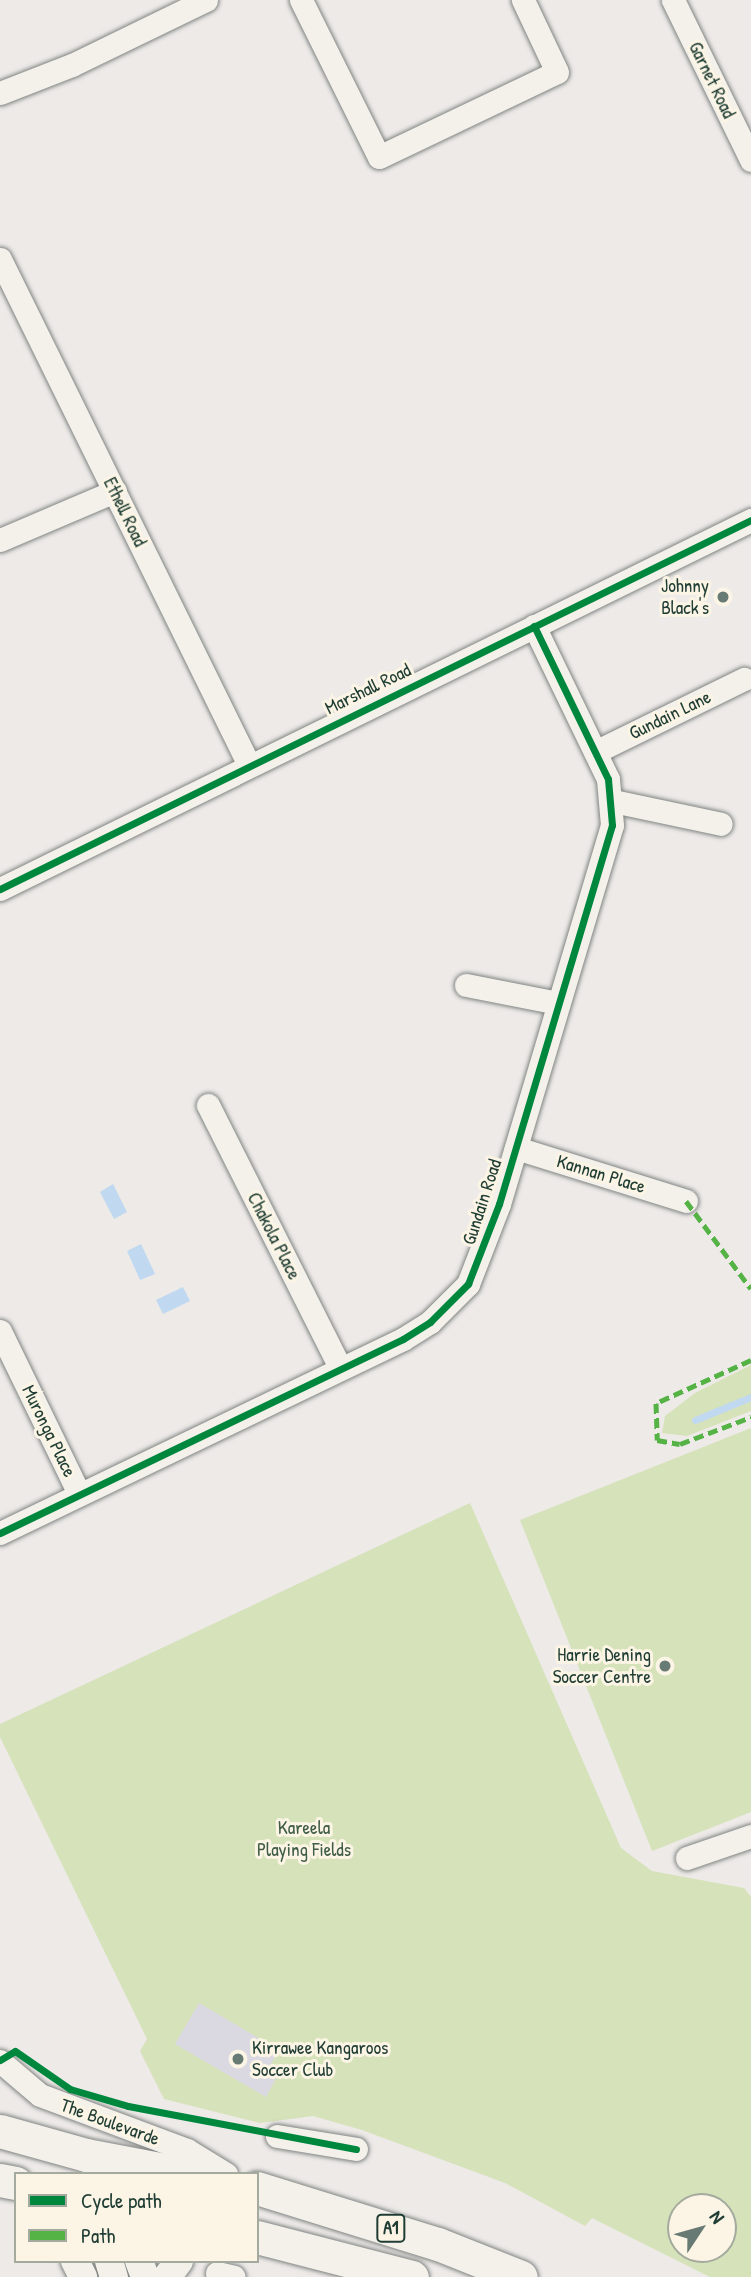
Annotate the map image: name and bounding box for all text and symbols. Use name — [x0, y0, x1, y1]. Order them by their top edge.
street label: Garnet Road — [684, 38, 740, 122]
street label: Ethell Road — [98, 474, 152, 550]
place label: Johnny Black's — [661, 575, 709, 619]
marker: Johnny Black's — [715, 589, 731, 605]
street label: Marshall Road — [321, 658, 415, 720]
street label: Gundain Lane — [625, 685, 715, 745]
street label: Kannan Place — [554, 1150, 648, 1198]
street label: Gundain Road — [457, 1156, 507, 1248]
street label: Chakola Place — [242, 1189, 306, 1283]
street label: Muronga Place — [17, 1381, 81, 1481]
place label: Harrie Dening Soccer Centre — [553, 1644, 651, 1688]
marker: Harrie Dening Soccer Centre — [657, 1658, 673, 1674]
park label: Kareela Playing Fields — [257, 1817, 351, 1861]
place label: Kirrawee Kangaroos Soccer Club — [252, 2037, 388, 2081]
marker: Kirrawee Kangaroos Soccer Club — [230, 2051, 246, 2067]
street label: The Boulevarde — [57, 2094, 163, 2150]
legend — [14, 2172, 259, 2263]
text: Cycle path — [81, 2186, 162, 2215]
north arrow — [667, 2193, 737, 2263]
text: N — [704, 2205, 731, 2229]
road number: A1 — [375, 2214, 407, 2242]
text: Path — [81, 2221, 115, 2250]

